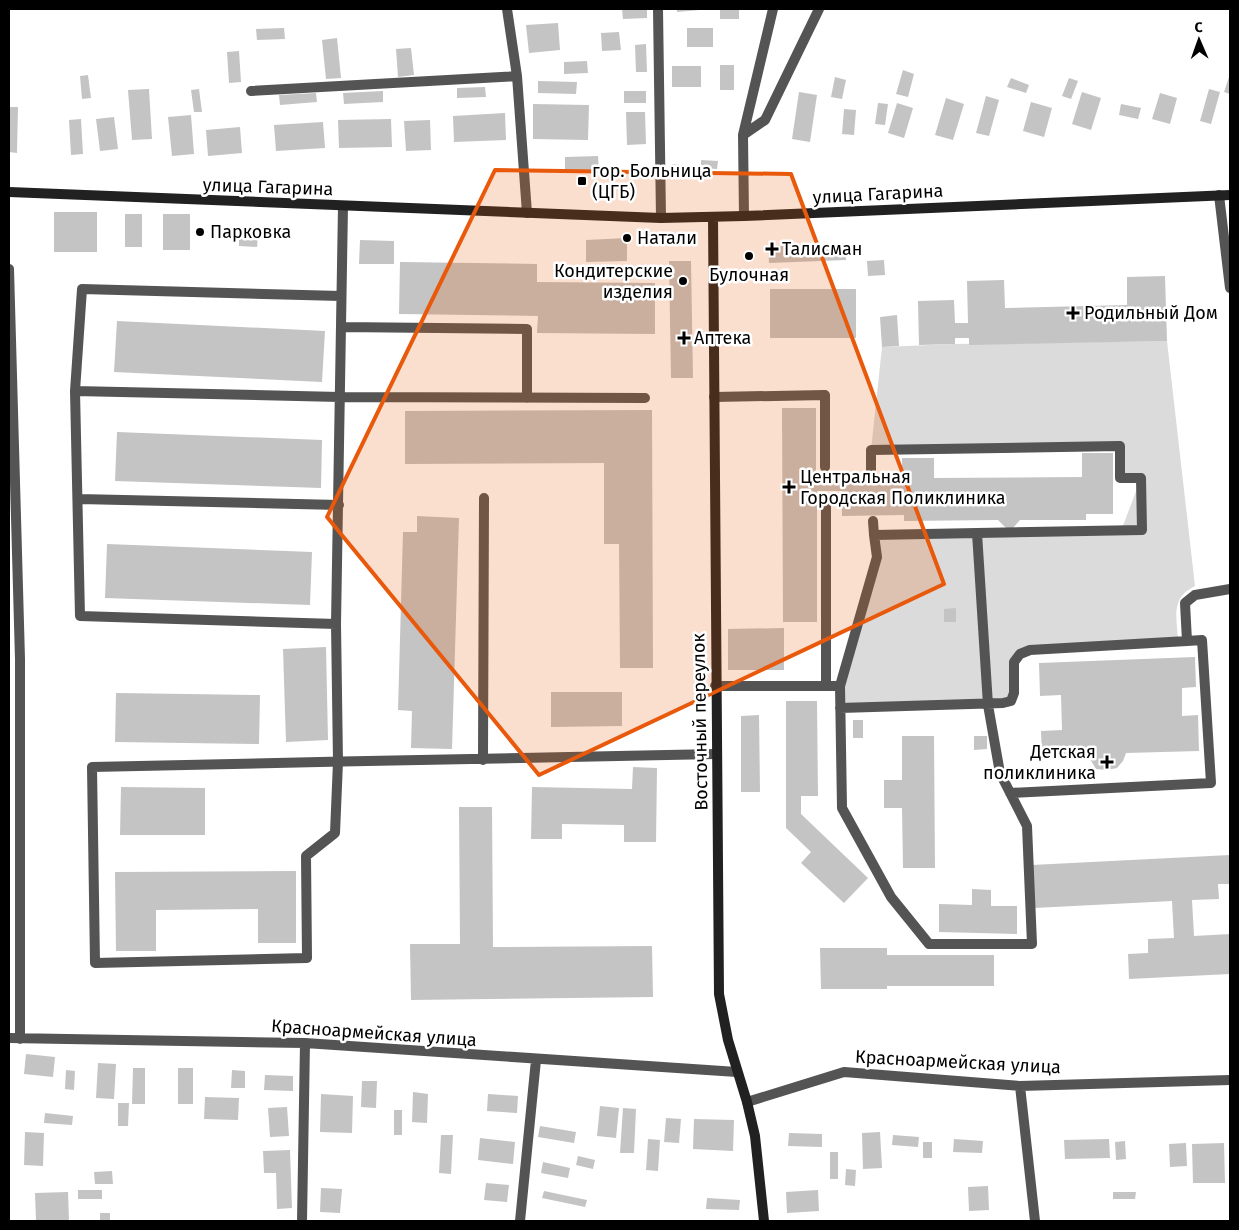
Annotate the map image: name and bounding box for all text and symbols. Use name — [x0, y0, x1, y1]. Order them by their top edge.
north arrow — [1174, 15, 1224, 65]
text: С — [1194, 19, 1203, 36]
place label: гор. Больница (ЦГБ) — [592, 160, 712, 203]
street label: улица Гагарина — [202, 174, 334, 200]
marker: гор. Больница (ЦГБ) — [576, 175, 588, 187]
street label: улица Гагарина — [812, 180, 944, 208]
place label: Парковка — [210, 221, 291, 243]
marker: Парковка — [194, 226, 206, 238]
place label: Натали — [637, 227, 697, 249]
marker: Натали — [621, 232, 633, 244]
place label: Талисман — [782, 238, 863, 260]
marker: Талисман — [766, 243, 778, 255]
marker: Булочная — [743, 250, 755, 262]
place label: Кондитерские изделия — [554, 260, 673, 303]
place label: Булочная — [709, 264, 789, 286]
marker: Кондитерские изделия — [677, 275, 689, 287]
place label: Родильный Дом — [1084, 302, 1218, 324]
marker: Родильный Дом — [1066, 306, 1080, 320]
place label: Аптека — [694, 327, 751, 349]
marker: Аптека — [678, 332, 690, 344]
place label: Центральная Городская Поликлиника — [800, 466, 1006, 509]
marker: Центральная Городская Поликлиника — [782, 480, 796, 494]
street label: Восточный переулок — [687, 632, 713, 811]
place label: Детская поликлиника — [983, 741, 1096, 784]
marker: Детская поликлиника — [1100, 755, 1114, 769]
street label: Красноармейская улица — [270, 1015, 478, 1051]
street label: Красноармейская улица — [855, 1046, 1061, 1078]

